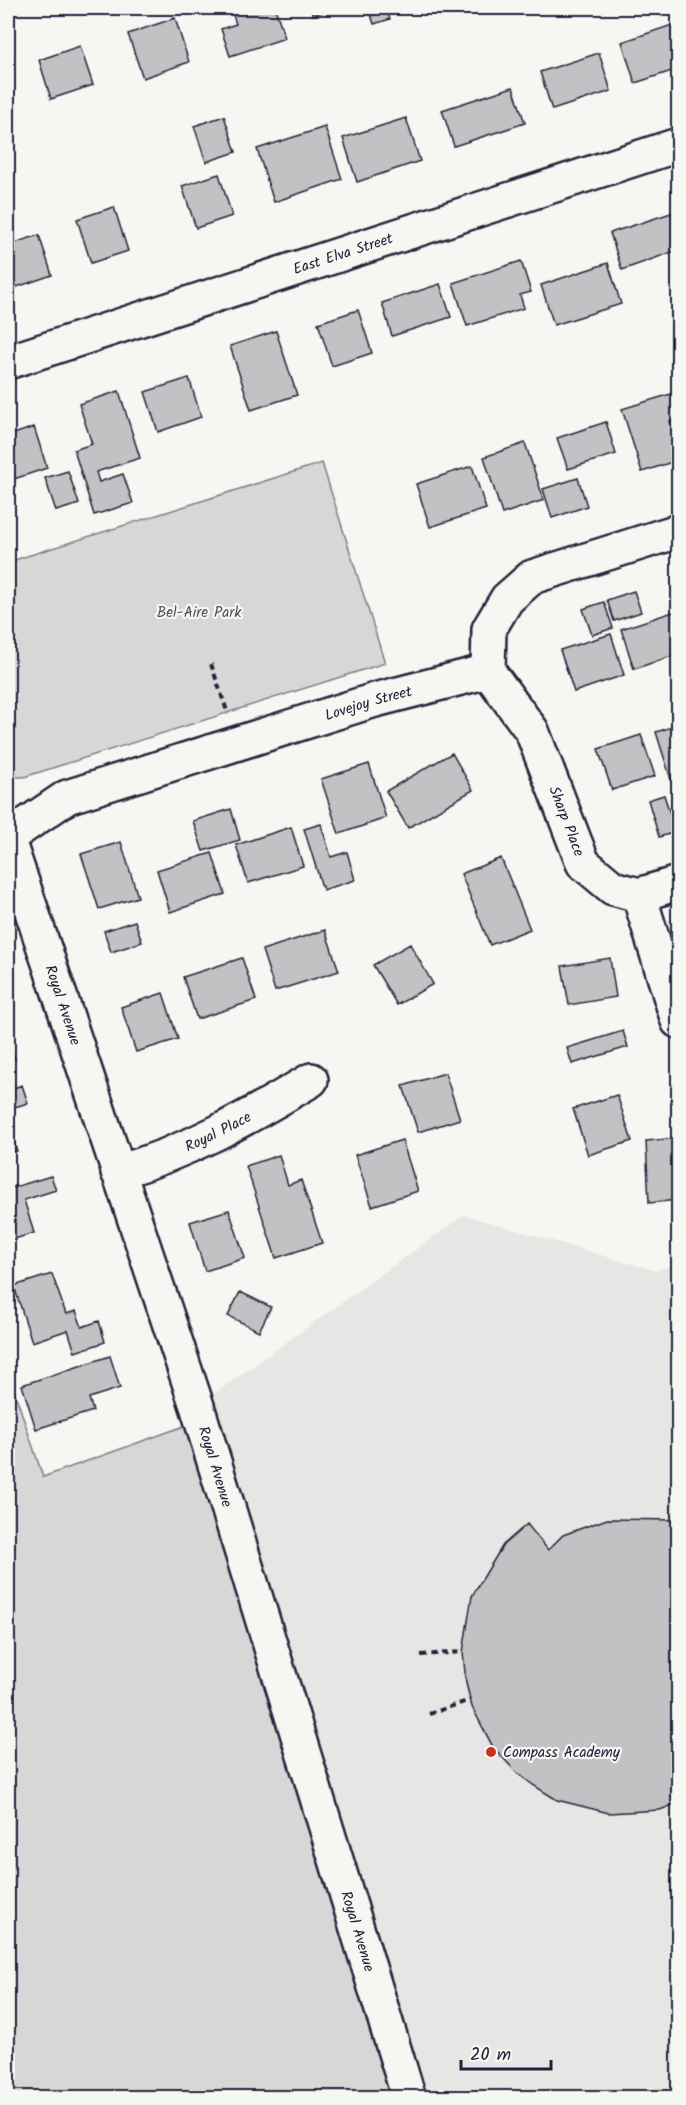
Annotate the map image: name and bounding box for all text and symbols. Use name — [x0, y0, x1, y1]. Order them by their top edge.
street label: East Elva Street — [290, 227, 397, 282]
park label: Bel-Aire Park — [157, 601, 242, 625]
street label: Lovejoy Street — [322, 680, 415, 728]
street label: Sharp Place — [541, 783, 590, 860]
street label: Royal Avenue — [38, 962, 87, 1049]
street label: Royal Place — [181, 1106, 256, 1159]
street label: Royal Avenue — [191, 1423, 238, 1510]
place label: Compass Academy — [503, 1741, 621, 1765]
marker: Compass Academy — [484, 1745, 498, 1759]
street label: Royal Avenue — [333, 1888, 381, 1975]
scale bar — [461, 2033, 551, 2071]
text: 20 m — [470, 2041, 511, 2070]

